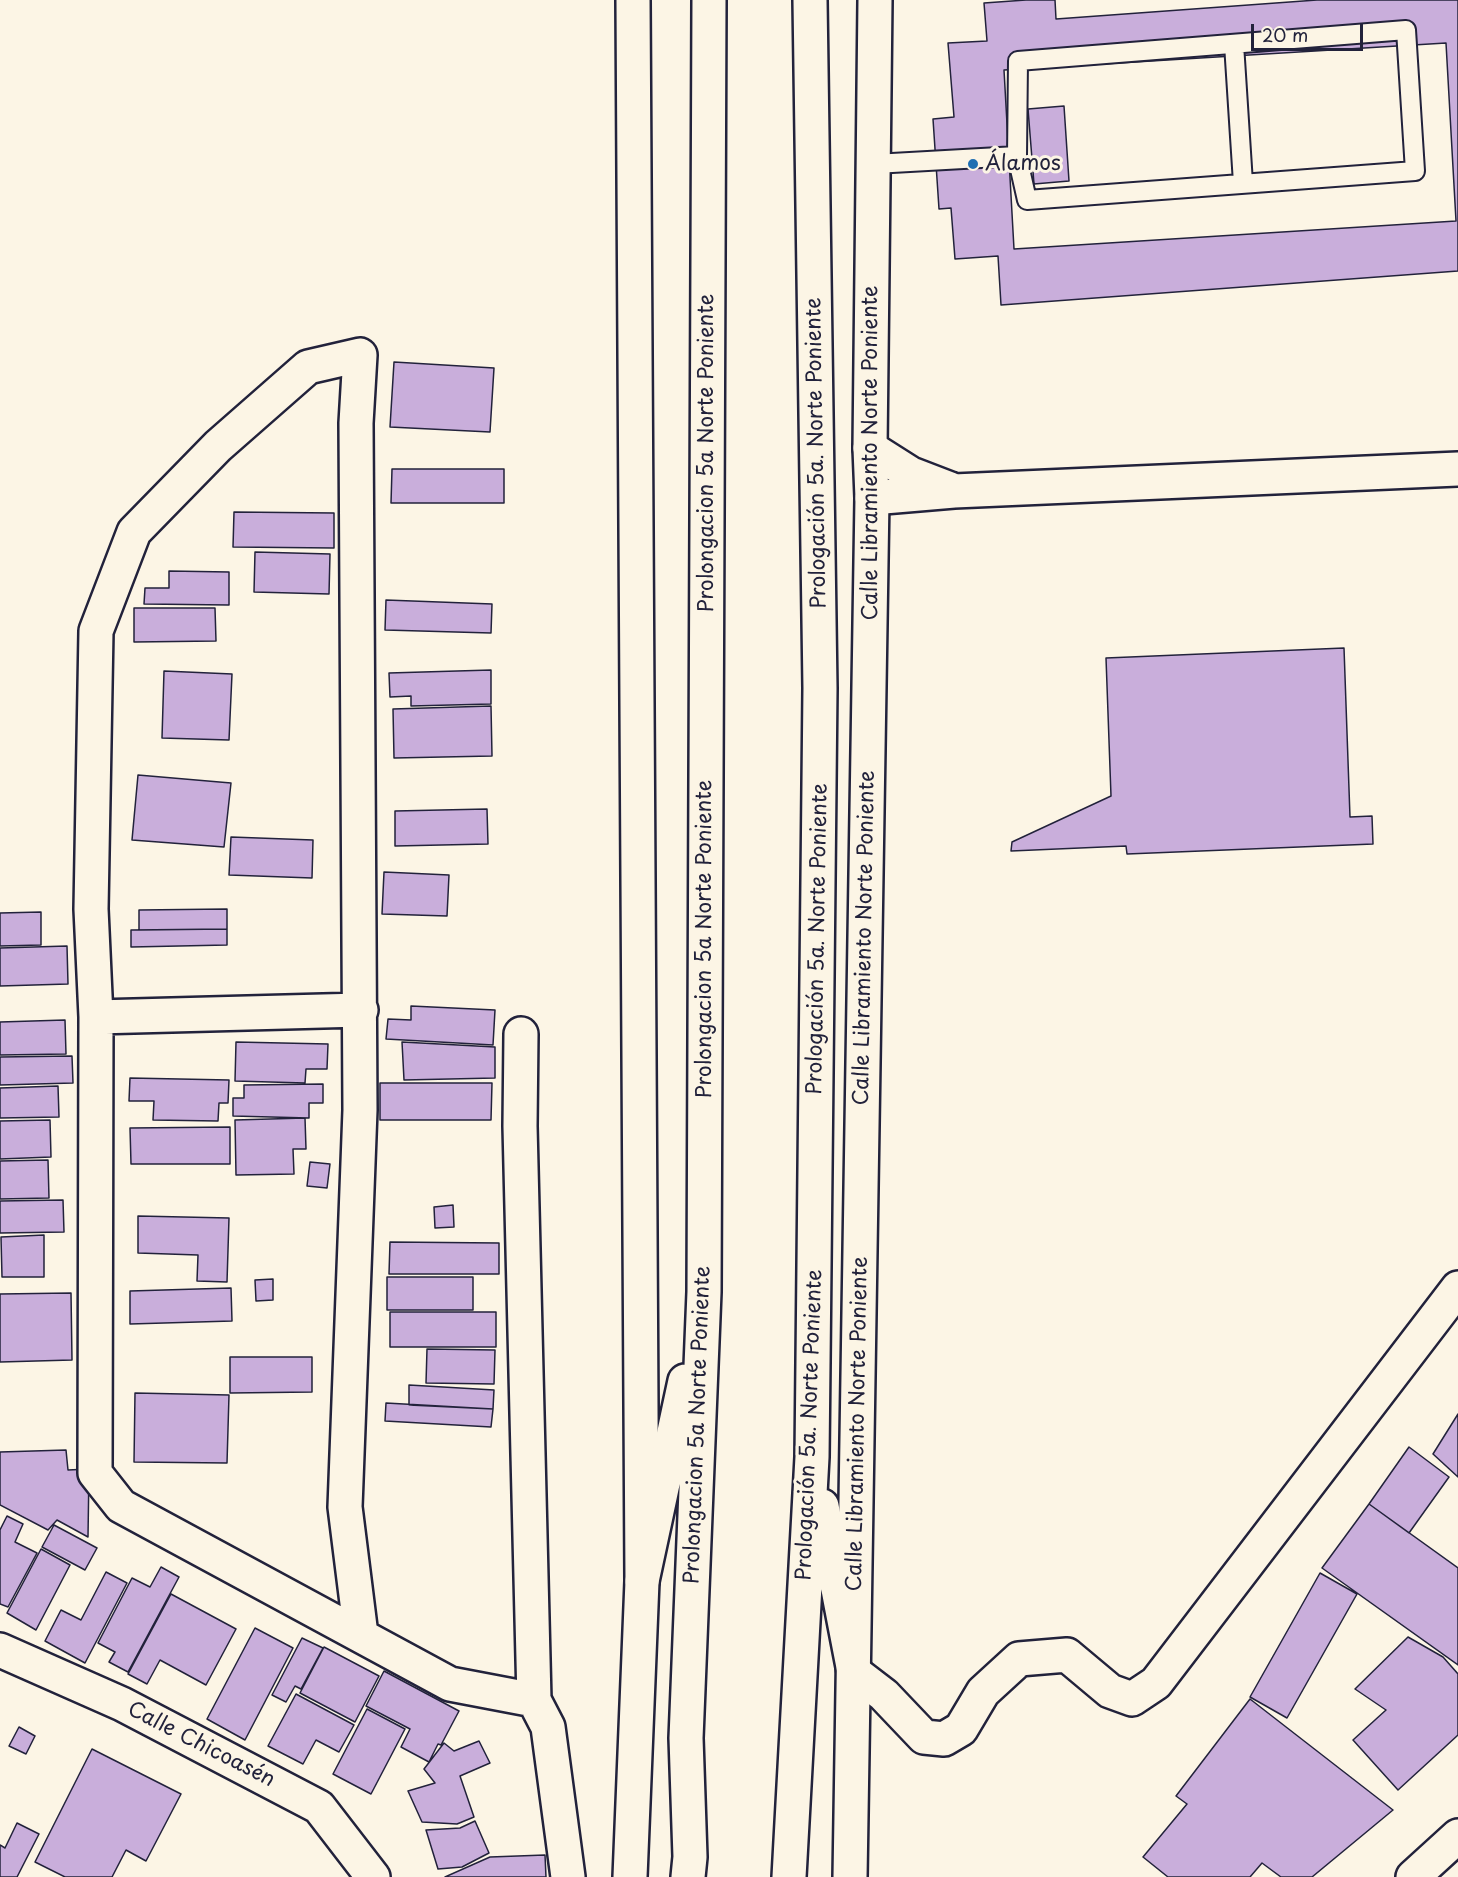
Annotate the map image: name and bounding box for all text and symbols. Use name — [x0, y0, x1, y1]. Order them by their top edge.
scale bar — [1254, 12, 1366, 50]
text: 20 m — [1262, 21, 1308, 48]
place label: Álamos — [985, 151, 1061, 177]
marker: Álamos — [966, 157, 980, 171]
street label: Calle Libramiento Norte Poniente — [858, 286, 884, 620]
street label: Prolongacion 5a Norte Poniente — [694, 294, 720, 612]
street label: Prologación 5a. Norte Poniente — [802, 297, 832, 609]
street label: Calle Libramiento Norte Poniente — [849, 770, 881, 1106]
street label: Prolongacion 5a Norte Poniente — [692, 780, 718, 1098]
street label: Prologación 5a. Norte Poniente — [803, 783, 833, 1095]
street label: Calle Libramiento Norte Poniente — [842, 1256, 874, 1592]
street label: Prolongacion 5a Norte Poniente — [680, 1266, 716, 1584]
street label: Prologación 5a. Norte Poniente — [792, 1269, 828, 1581]
street label: Calle Chicoasén — [123, 1697, 279, 1793]

